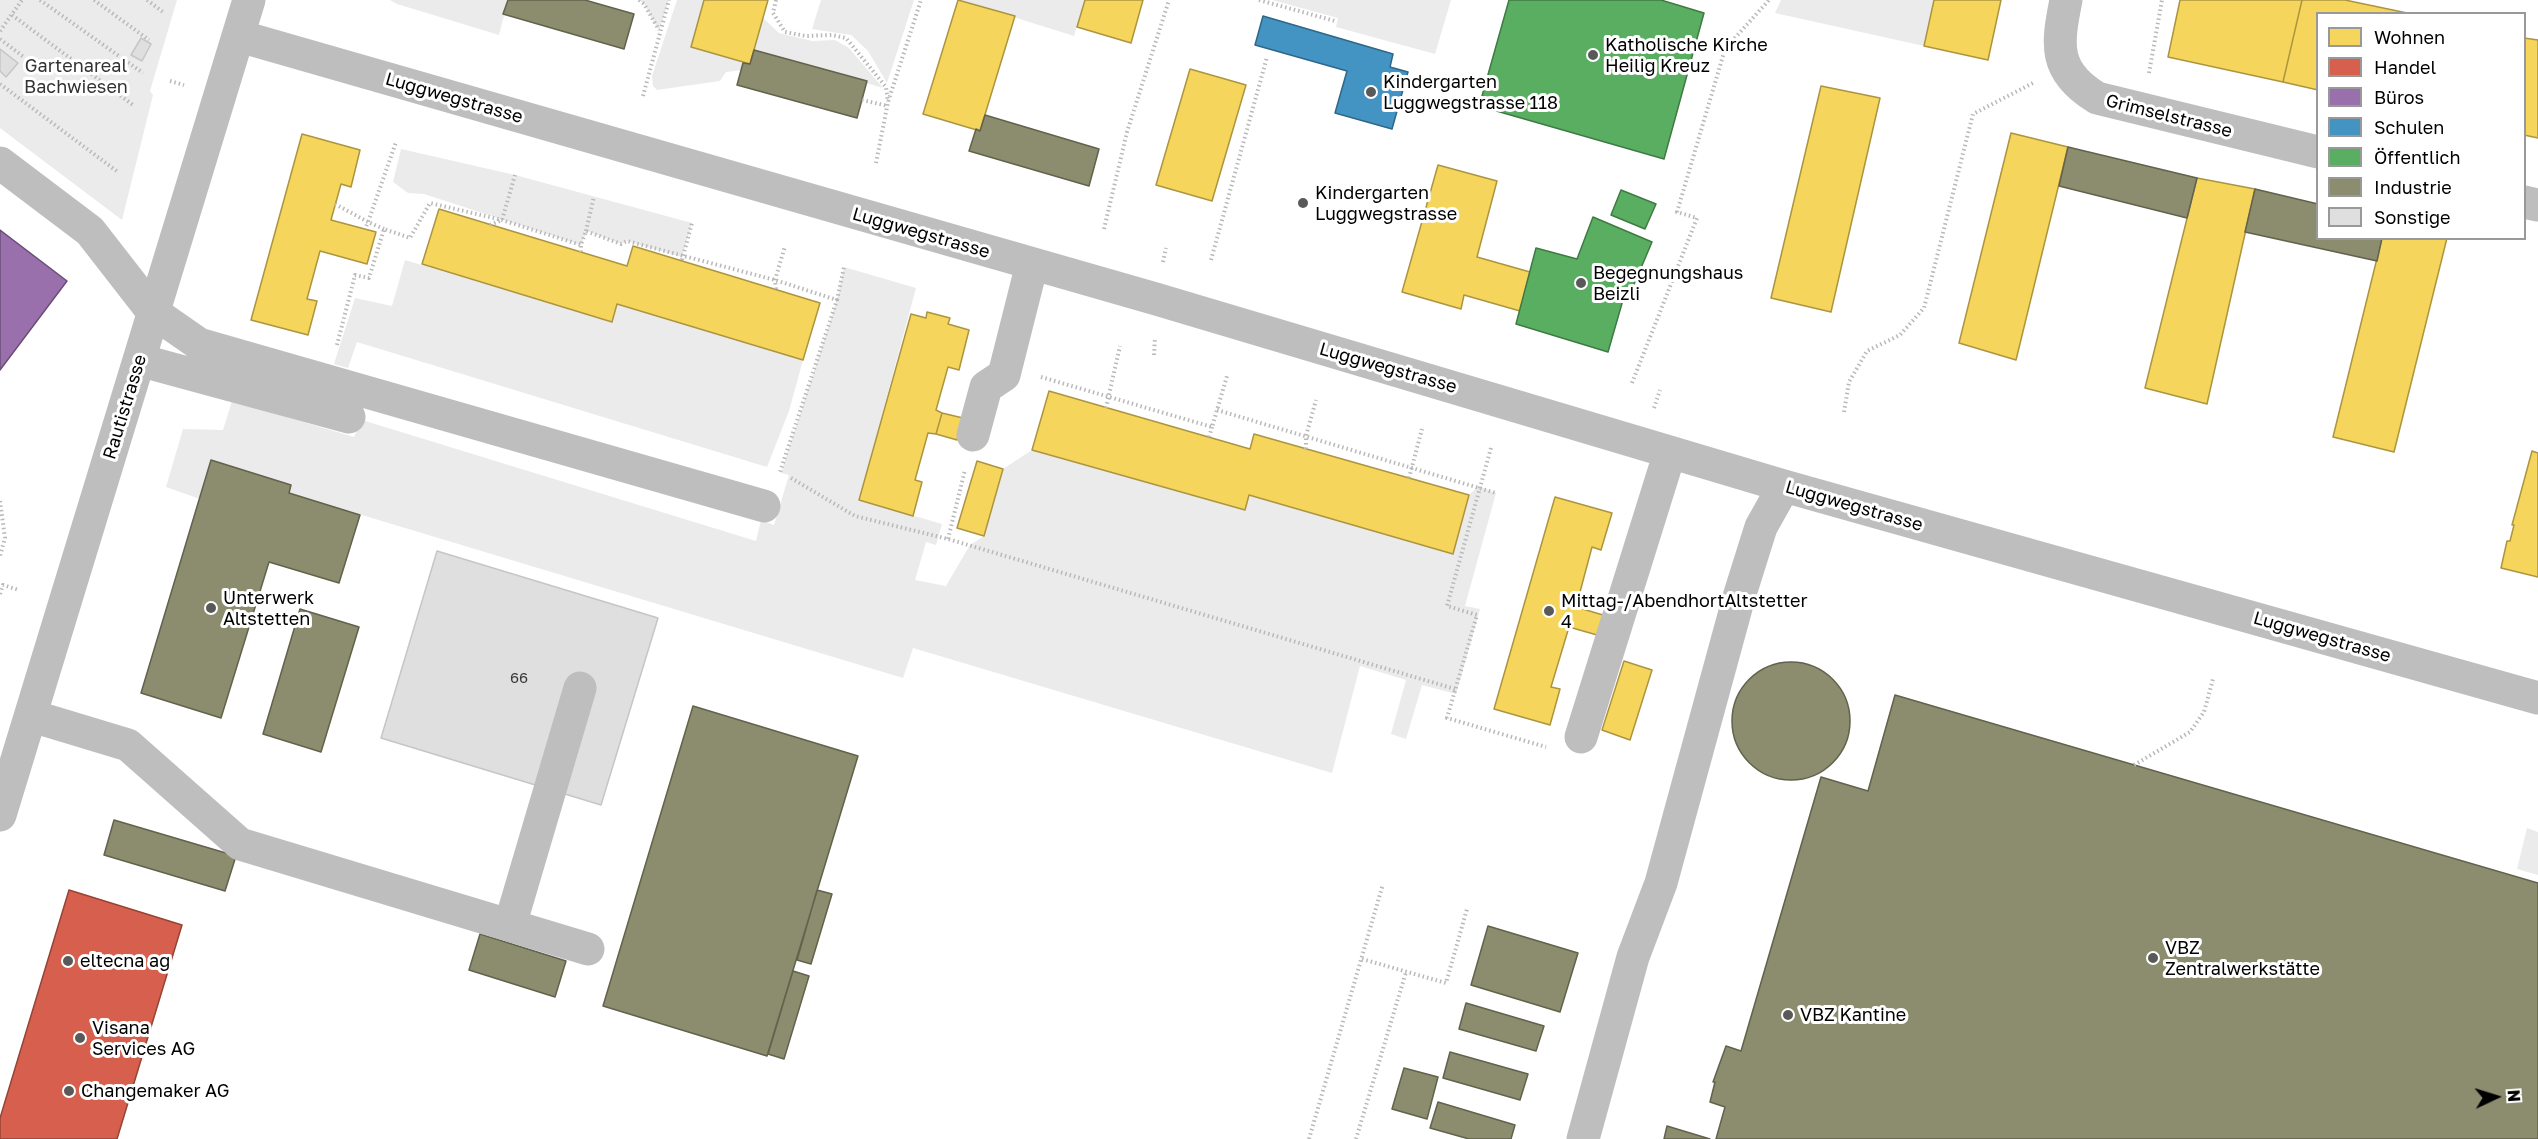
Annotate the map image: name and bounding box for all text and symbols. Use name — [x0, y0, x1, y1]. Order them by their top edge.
legend — [2316, 12, 2526, 240]
text: Wohnen — [2374, 26, 2445, 48]
place label: Katholische Kirche Heilig Kreuz — [1605, 34, 1768, 76]
marker: Katholische Kirche Heilig Kreuz — [1586, 48, 1600, 62]
park label: Gartenareal Bachwiesen — [24, 55, 128, 98]
text: Handel — [2374, 56, 2436, 78]
street label: Luggwegstrasse — [383, 68, 525, 128]
place label: Kindergarten Luggwegstrasse 118 — [1383, 71, 1558, 113]
marker: Kindergarten Luggwegstrasse 118 — [1364, 85, 1378, 99]
text: Büros — [2374, 86, 2424, 108]
street label: Grimselstrasse — [2104, 90, 2234, 142]
text: Schulen — [2374, 116, 2444, 138]
text: Öffentlich — [2374, 146, 2460, 168]
text: Industrie — [2374, 176, 2452, 198]
place label: Kindergarten Luggwegstrasse — [1315, 182, 1457, 224]
marker: Kindergarten Luggwegstrasse — [1296, 196, 1310, 210]
street label: Luggwegstrasse — [850, 203, 992, 263]
text: Sonstige — [2374, 206, 2450, 228]
place label: Begegnungshaus Beizli — [1593, 262, 1743, 304]
marker: Begegnungshaus Beizli — [1574, 276, 1588, 290]
street label: Luggwegstrasse — [1317, 338, 1459, 398]
street label: Rautistrasse — [99, 352, 151, 462]
street label: Luggwegstrasse — [1783, 476, 1925, 536]
place label: Unterwerk Altstetten — [223, 587, 314, 630]
place label: Mittag-/AbendhortAltstetter 4 — [1561, 590, 1808, 632]
marker: Unterwerk Altstetten — [204, 601, 218, 615]
marker: Mittag-/AbendhortAltstetter 4 — [1542, 604, 1556, 618]
street label: Luggwegstrasse — [2251, 607, 2393, 667]
house number: 66 — [510, 669, 528, 687]
place label: VBZ Zentralwerkstätte — [2165, 937, 2320, 980]
place label: eltecna ag — [80, 950, 170, 972]
marker: VBZ Zentralwerkstätte — [2146, 951, 2160, 965]
marker: eltecna ag — [61, 954, 75, 968]
place label: VBZ Kantine — [1800, 1004, 1906, 1026]
marker: VBZ Kantine — [1781, 1008, 1795, 1022]
place label: Visana Services AG — [92, 1017, 195, 1060]
marker: Visana Services AG — [73, 1031, 87, 1045]
north arrow — [2466, 1067, 2526, 1127]
place label: Changemaker AG — [81, 1080, 229, 1102]
marker: Changemaker AG — [62, 1084, 76, 1098]
text: N — [2504, 1089, 2524, 1103]

